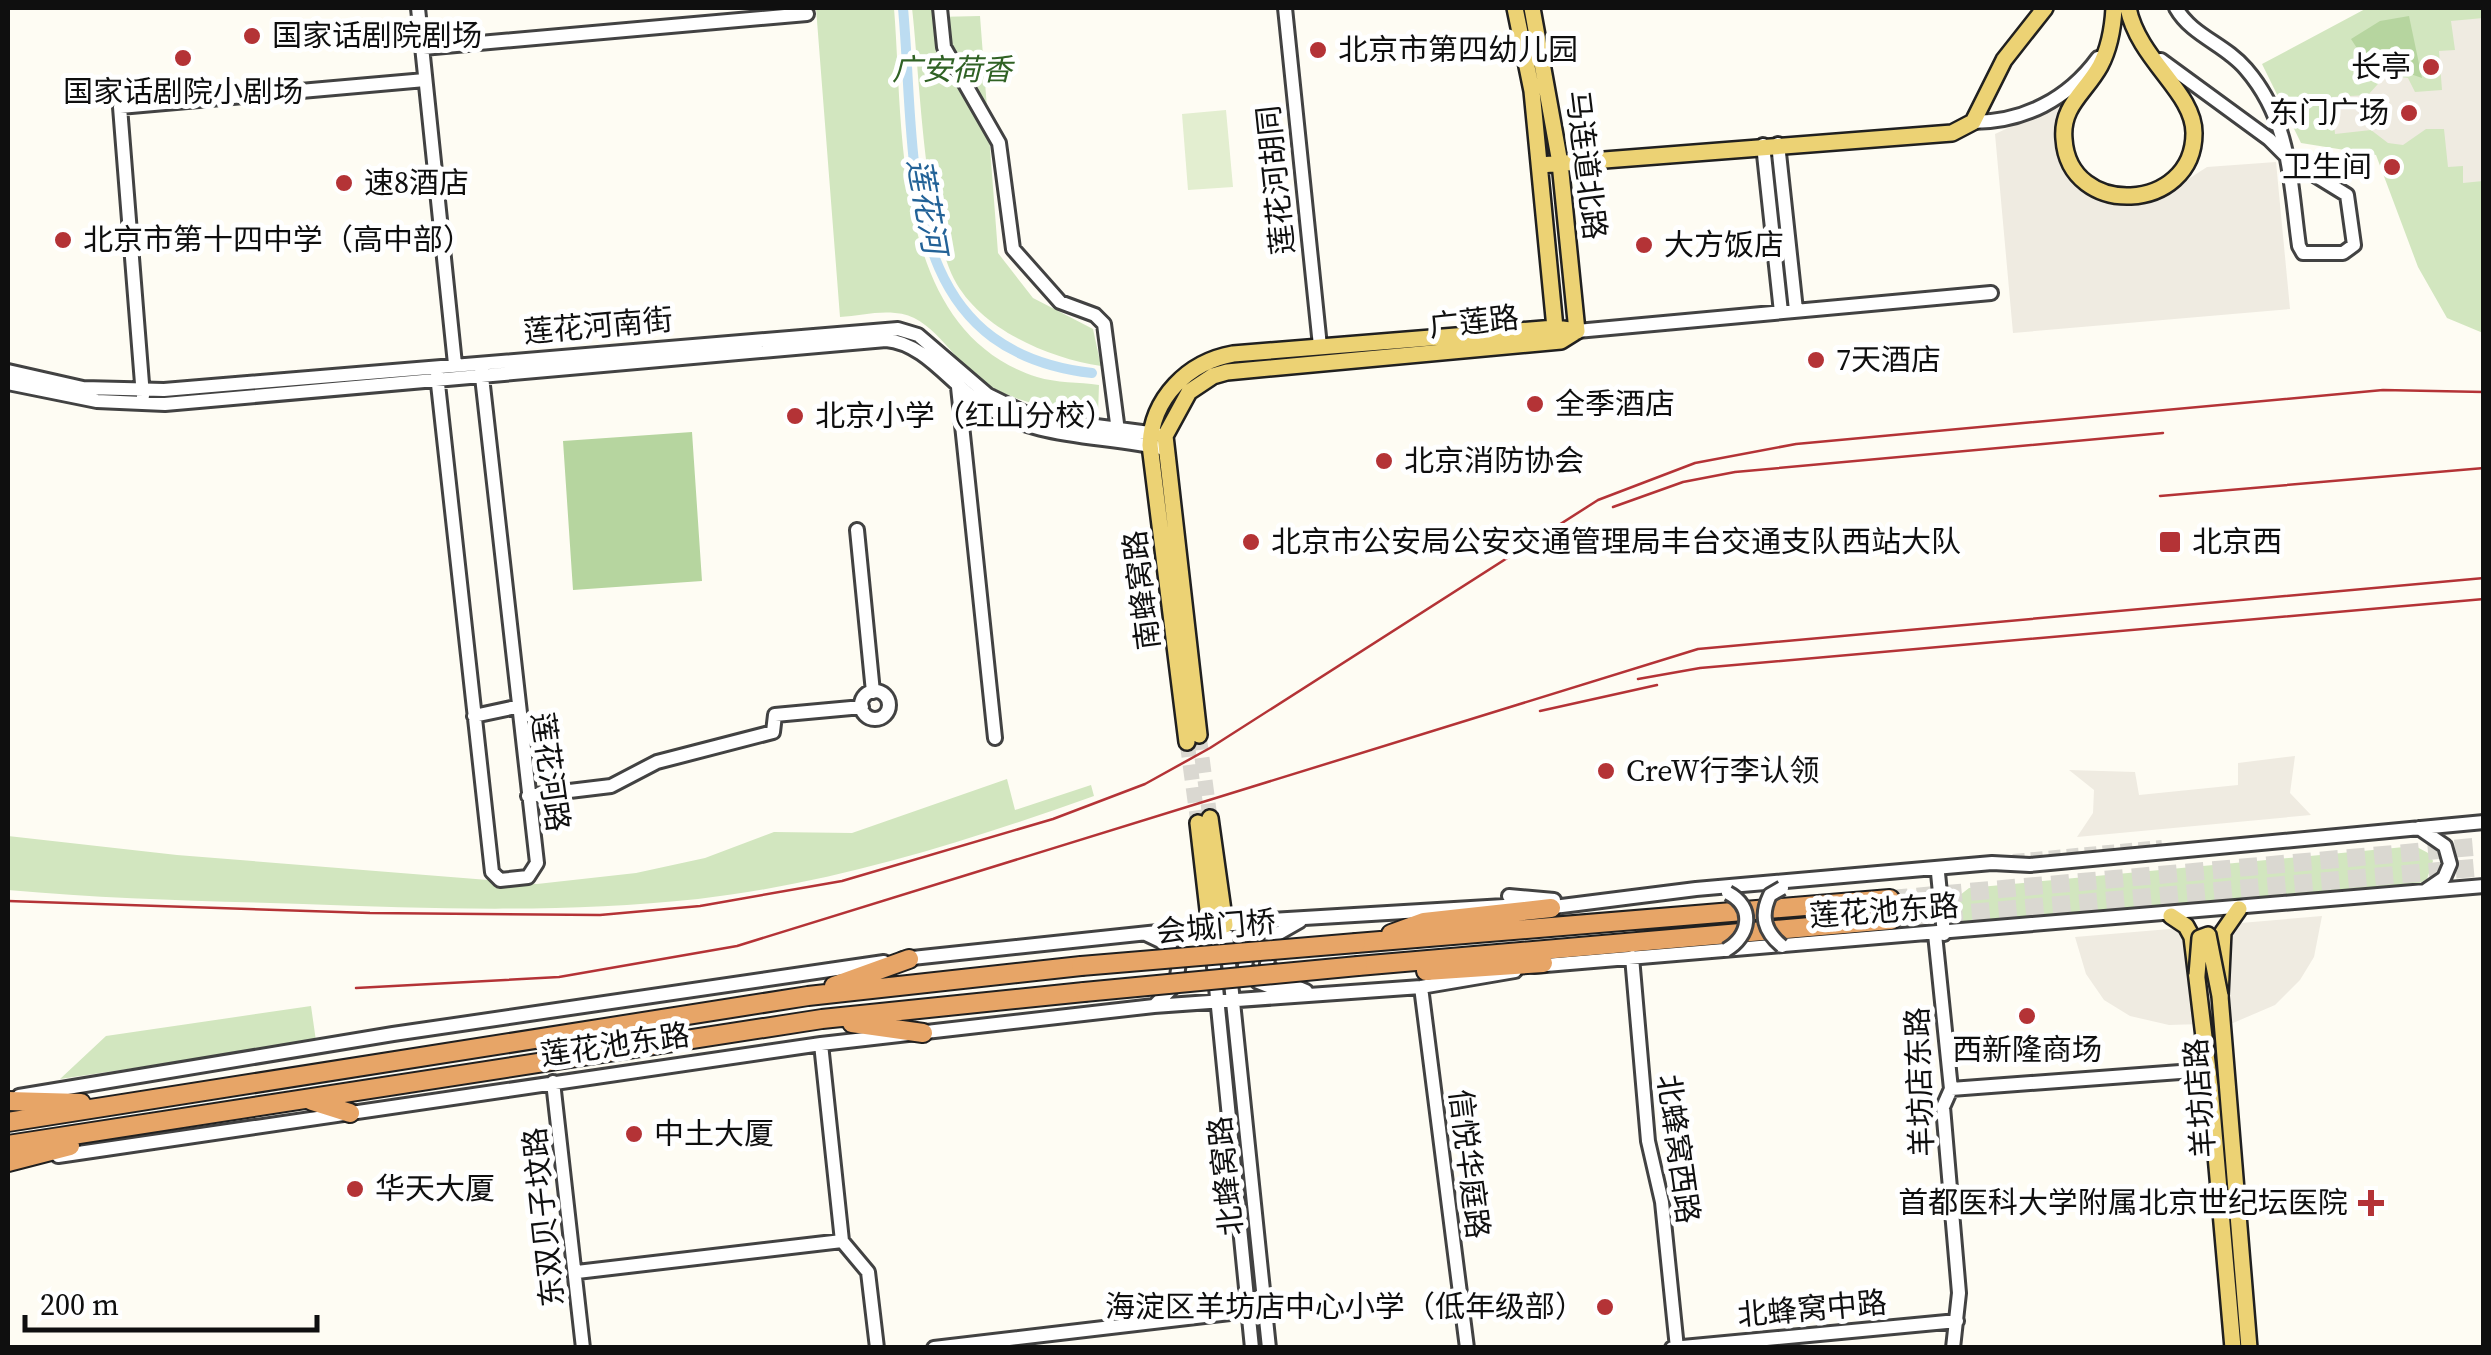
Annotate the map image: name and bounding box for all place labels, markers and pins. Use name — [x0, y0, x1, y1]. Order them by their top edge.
place label: 国家话剧院剧场 — [272, 15, 482, 56]
marker: 国家话剧院剧场 — [241, 25, 263, 47]
place label: 北京市第四幼儿园 — [1338, 29, 1578, 70]
marker: 北京市第四幼儿园 — [1307, 39, 1329, 61]
place label: 长亭 — [2351, 46, 2411, 87]
marker: 国家话剧院小剧场 — [172, 47, 194, 69]
marker: 长亭 — [2420, 56, 2442, 78]
place label: 国家话剧院小剧场 — [63, 71, 303, 112]
place label: 东门广场 — [2269, 92, 2389, 133]
marker: 东门广场 — [2398, 102, 2420, 124]
place label: 卫生间 — [2282, 146, 2372, 187]
marker: 卫生间 — [2381, 156, 2403, 178]
place label: 速8酒店 — [364, 162, 469, 203]
marker: 速8酒店 — [333, 172, 355, 194]
place label: 北京市第十四中学（高中部） — [83, 219, 473, 260]
place label: 大方饭店 — [1664, 224, 1784, 265]
marker: 北京市第十四中学（高中部） — [52, 229, 74, 251]
marker: 大方饭店 — [1633, 234, 1655, 256]
place label: 7天酒店 — [1836, 339, 1941, 380]
marker: 7天酒店 — [1805, 349, 1827, 371]
place label: 全季酒店 — [1555, 383, 1675, 424]
marker: 全季酒店 — [1524, 393, 1546, 415]
place label: 北京小学（红山分校） — [815, 395, 1115, 436]
marker: 北京小学（红山分校） — [784, 405, 806, 427]
place label: 北京消防协会 — [1404, 440, 1584, 481]
marker: 北京消防协会 — [1373, 450, 1395, 472]
place label: 北京市公安局公安交通管理局丰台交通支队西站大队 — [1271, 521, 1961, 562]
place label: 北京西 — [2192, 521, 2282, 562]
marker: 北京西 — [2157, 529, 2183, 555]
marker: 北京市公安局公安交通管理局丰台交通支队西站大队 — [1240, 531, 1262, 553]
place label: CreW行李认领 — [1626, 750, 1820, 791]
marker: CreW行李认领 — [1595, 760, 1617, 782]
marker: 西新隆商场 — [2016, 1005, 2038, 1027]
place label: 西新隆商场 — [1952, 1029, 2102, 1070]
place label: 中土大厦 — [654, 1113, 774, 1154]
marker: 中土大厦 — [623, 1123, 645, 1145]
place label: 华天大厦 — [375, 1168, 495, 1209]
marker: 华天大厦 — [344, 1178, 366, 1200]
place label: 首都医科大学附属北京世纪坛医院 — [1898, 1182, 2348, 1223]
marker: 首都医科大学附属北京世纪坛医院 — [2358, 1190, 2384, 1216]
place label: 海淀区羊坊店中心小学（低年级部） — [1105, 1286, 1585, 1327]
marker: 海淀区羊坊店中心小学（低年级部） — [1594, 1296, 1616, 1318]

